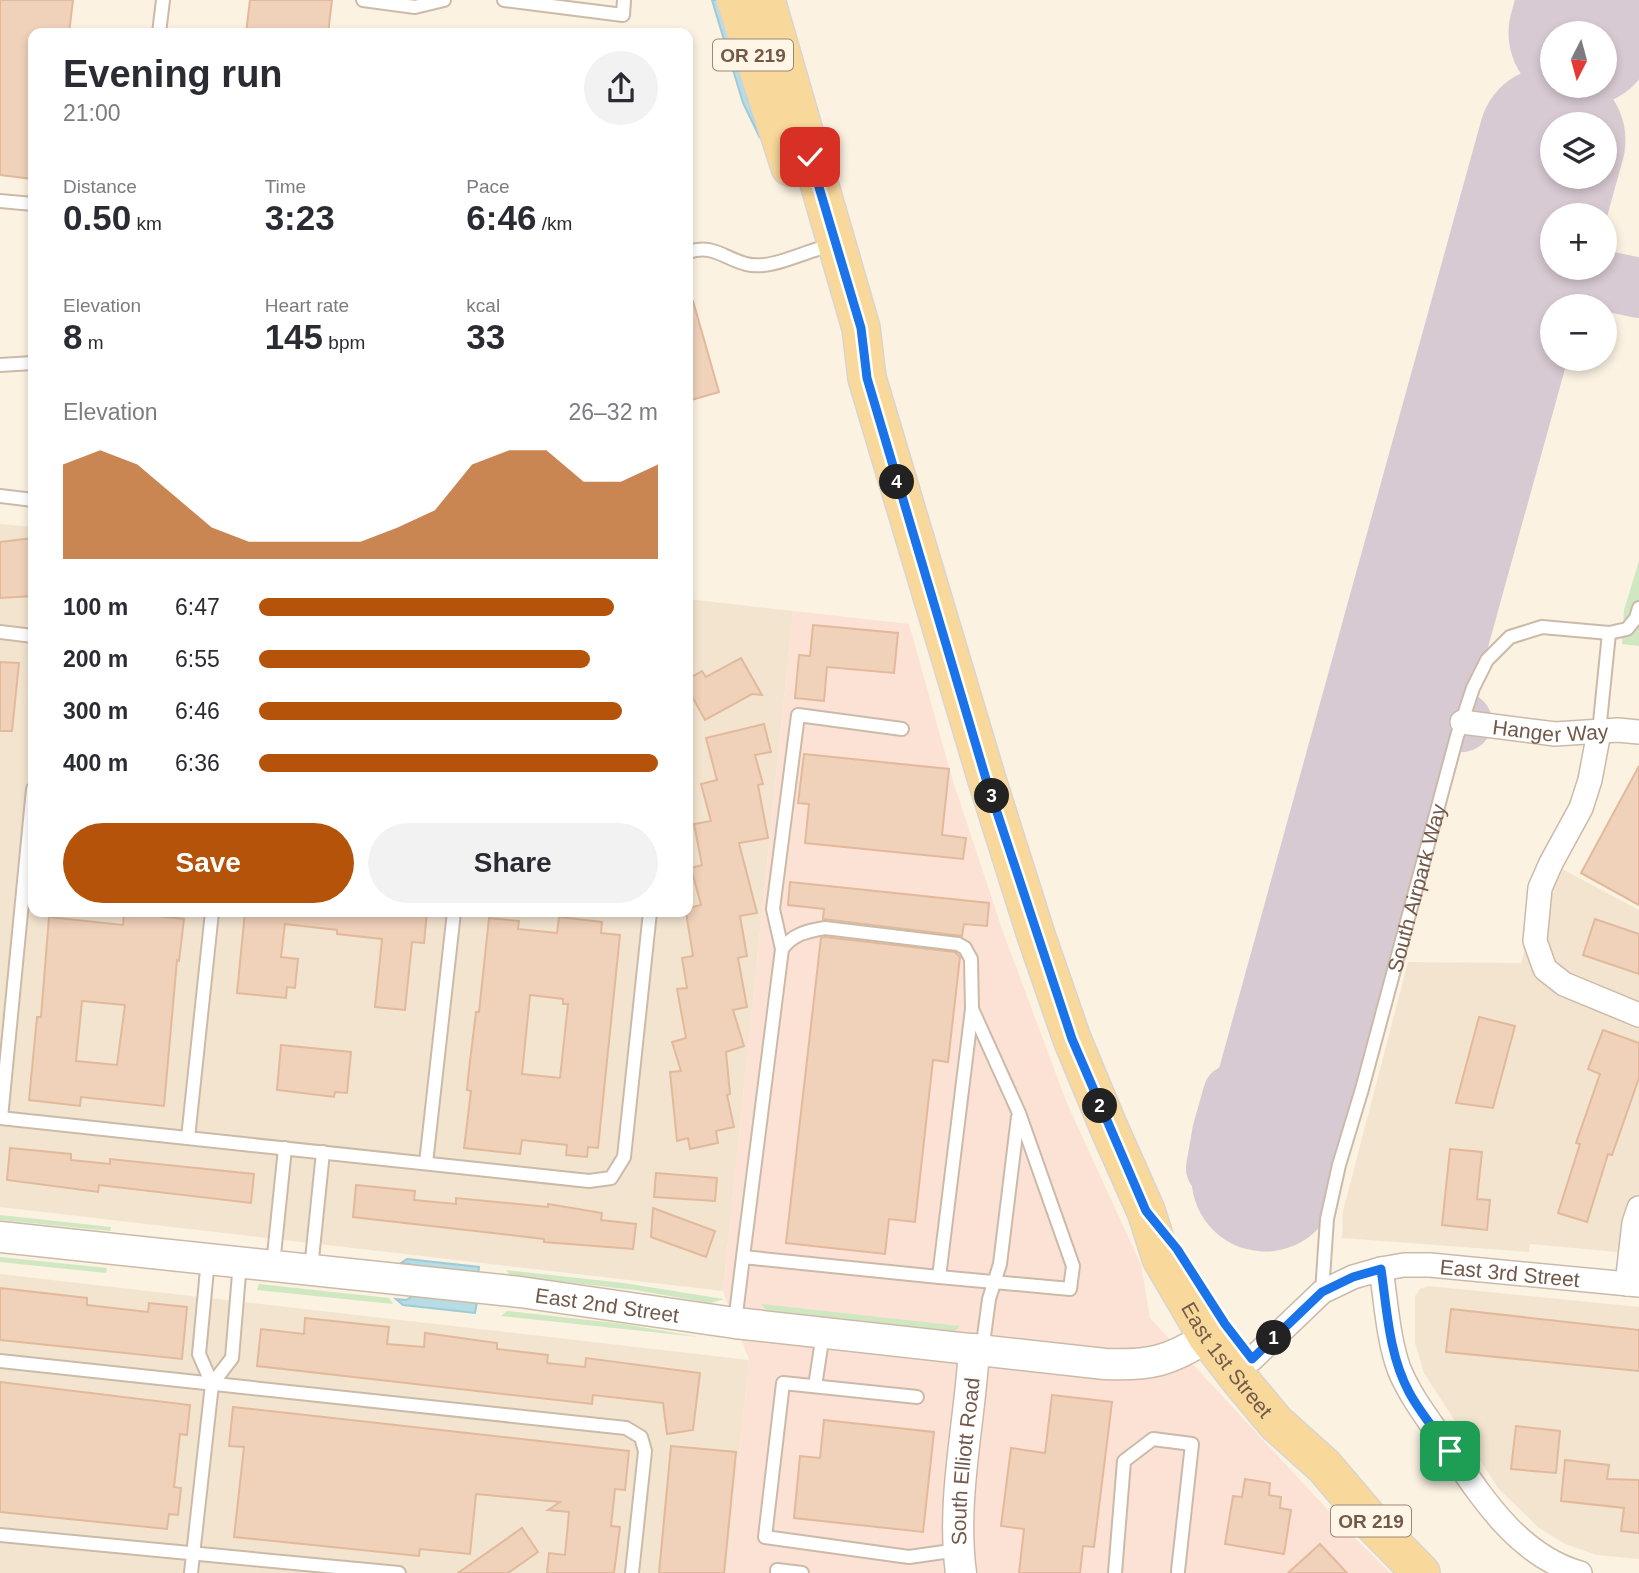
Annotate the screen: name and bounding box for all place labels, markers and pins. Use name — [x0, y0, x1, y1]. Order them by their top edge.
pin — [780, 127, 840, 187]
pin: 4 — [880, 464, 914, 500]
pin: 3 — [974, 778, 1010, 814]
pin: 2 — [1082, 1088, 1118, 1124]
pin: 1 — [1256, 1320, 1292, 1356]
pin — [1420, 1421, 1480, 1481]

